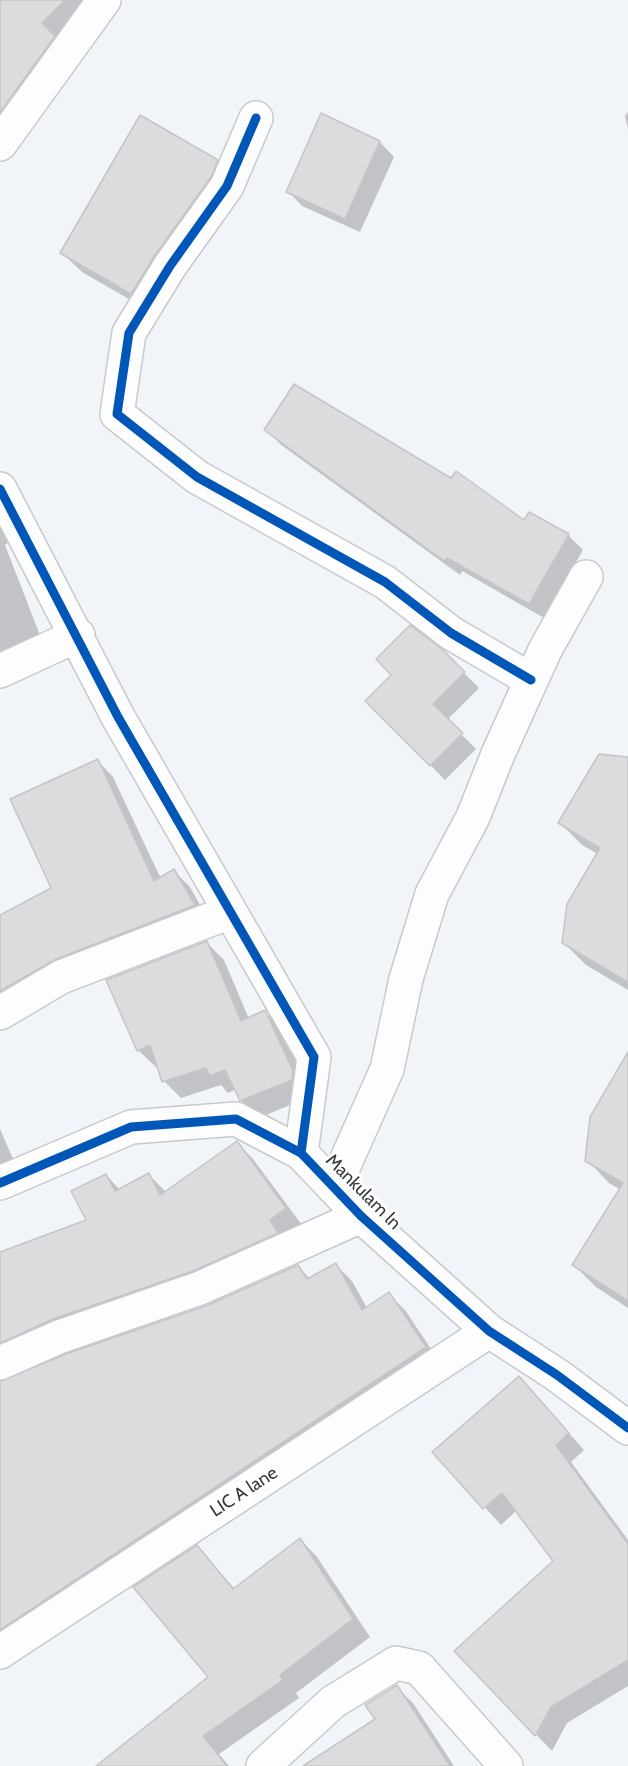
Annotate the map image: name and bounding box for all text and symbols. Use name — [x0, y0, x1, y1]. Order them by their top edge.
street label: Mankulam ln — [321, 1150, 405, 1234]
street label: LIC A lane — [206, 1462, 282, 1522]

